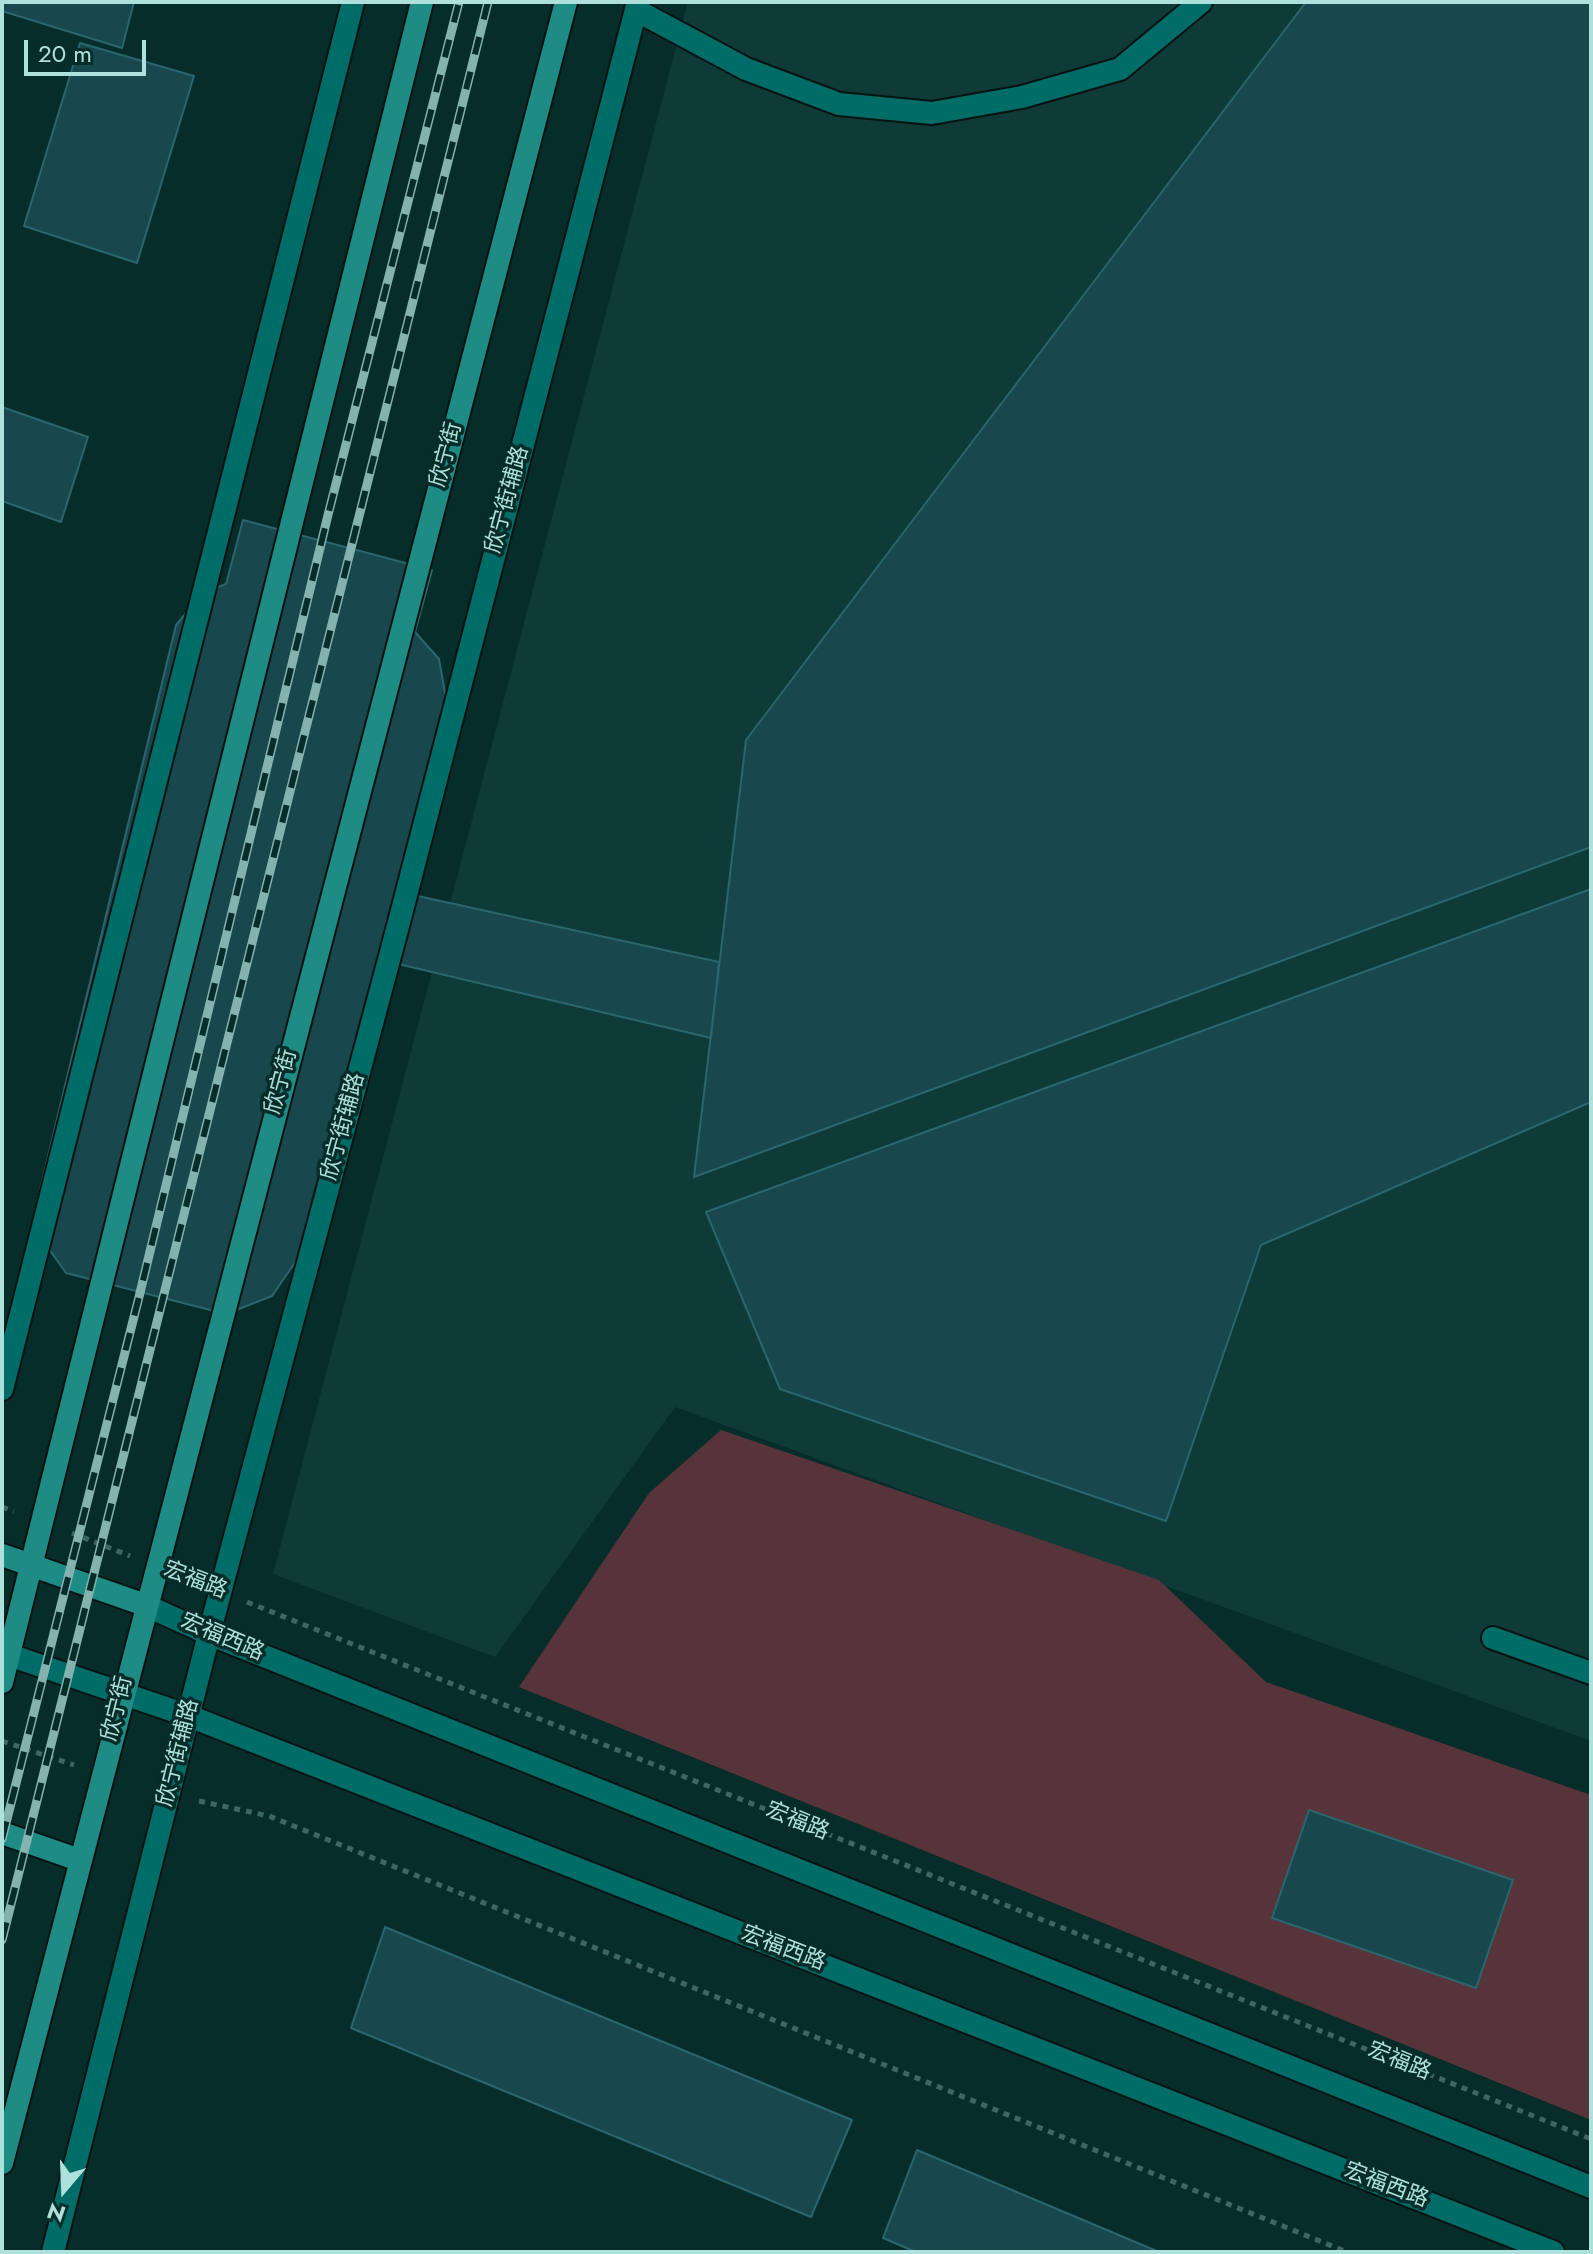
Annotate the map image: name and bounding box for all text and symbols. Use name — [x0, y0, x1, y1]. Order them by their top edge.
scale bar — [28, 24, 150, 74]
text: 20 m — [38, 36, 92, 71]
street label: 欣宁街 — [426, 420, 468, 490]
street label: 欣宁街辅路 — [481, 443, 535, 557]
street label: 欣宁街 — [261, 1047, 303, 1117]
street label: 欣宁街辅路 — [317, 1070, 371, 1184]
street label: 宏福路 — [159, 1557, 231, 1605]
street label: 宏福西路 — [176, 1609, 268, 1667]
street label: 欣宁街 — [97, 1674, 139, 1744]
street label: 欣宁街辅路 — [153, 1696, 205, 1810]
street label: 宏福路 — [761, 1797, 833, 1847]
street label: 宏福西路 — [737, 1921, 829, 1977]
street label: 宏福路 — [1363, 2037, 1435, 2087]
north arrow — [24, 2150, 104, 2230]
street label: 宏福西路 — [1340, 2158, 1432, 2214]
text: N — [43, 2195, 70, 2231]

